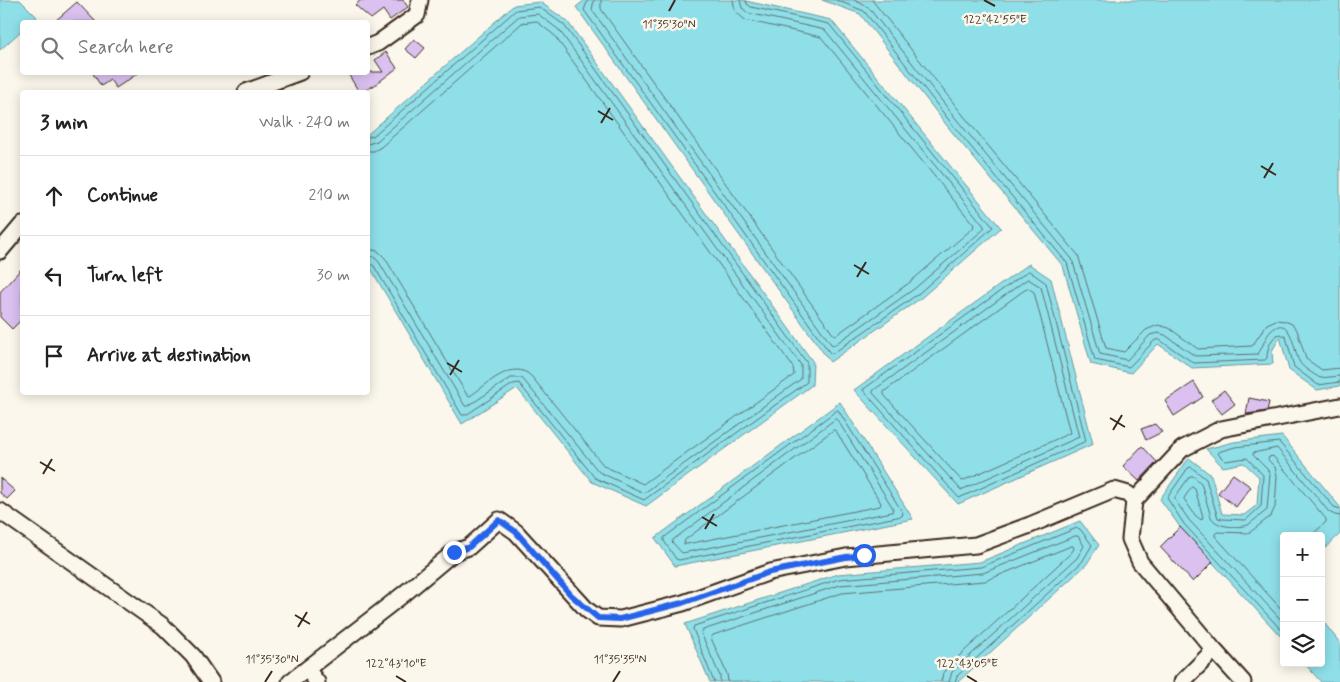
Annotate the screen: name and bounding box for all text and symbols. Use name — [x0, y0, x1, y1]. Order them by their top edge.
text: 122°42'55"E — [963, 12, 1027, 28]
text: 11°35'30"N — [642, 17, 696, 33]
search box — [20, 20, 370, 75]
icon: search — [38, 34, 66, 62]
text: Search here — [78, 35, 174, 60]
text: 3 min — [40, 109, 88, 137]
text: Walk · 240 m — [259, 112, 350, 133]
icon: ahead — [40, 182, 68, 210]
text: Continue — [87, 183, 158, 208]
text: 210 m — [309, 185, 350, 206]
icon: left — [40, 262, 68, 290]
text: Turn left — [87, 263, 163, 288]
text: 30 m — [317, 265, 350, 286]
icon: arrive — [40, 342, 68, 370]
text: Arrive at destination — [87, 343, 251, 368]
map controls — [1280, 532, 1325, 667]
button: + — [1280, 532, 1325, 577]
route end — [443, 541, 466, 564]
route start — [853, 544, 876, 567]
button: − — [1280, 577, 1325, 622]
button: layers — [1280, 622, 1325, 667]
text: 11°35'30"N — [245, 652, 299, 668]
text: 11°35'35"N — [593, 652, 647, 668]
text: 122°43'10"E — [365, 656, 427, 672]
text: 122°43'05"E — [936, 656, 998, 672]

